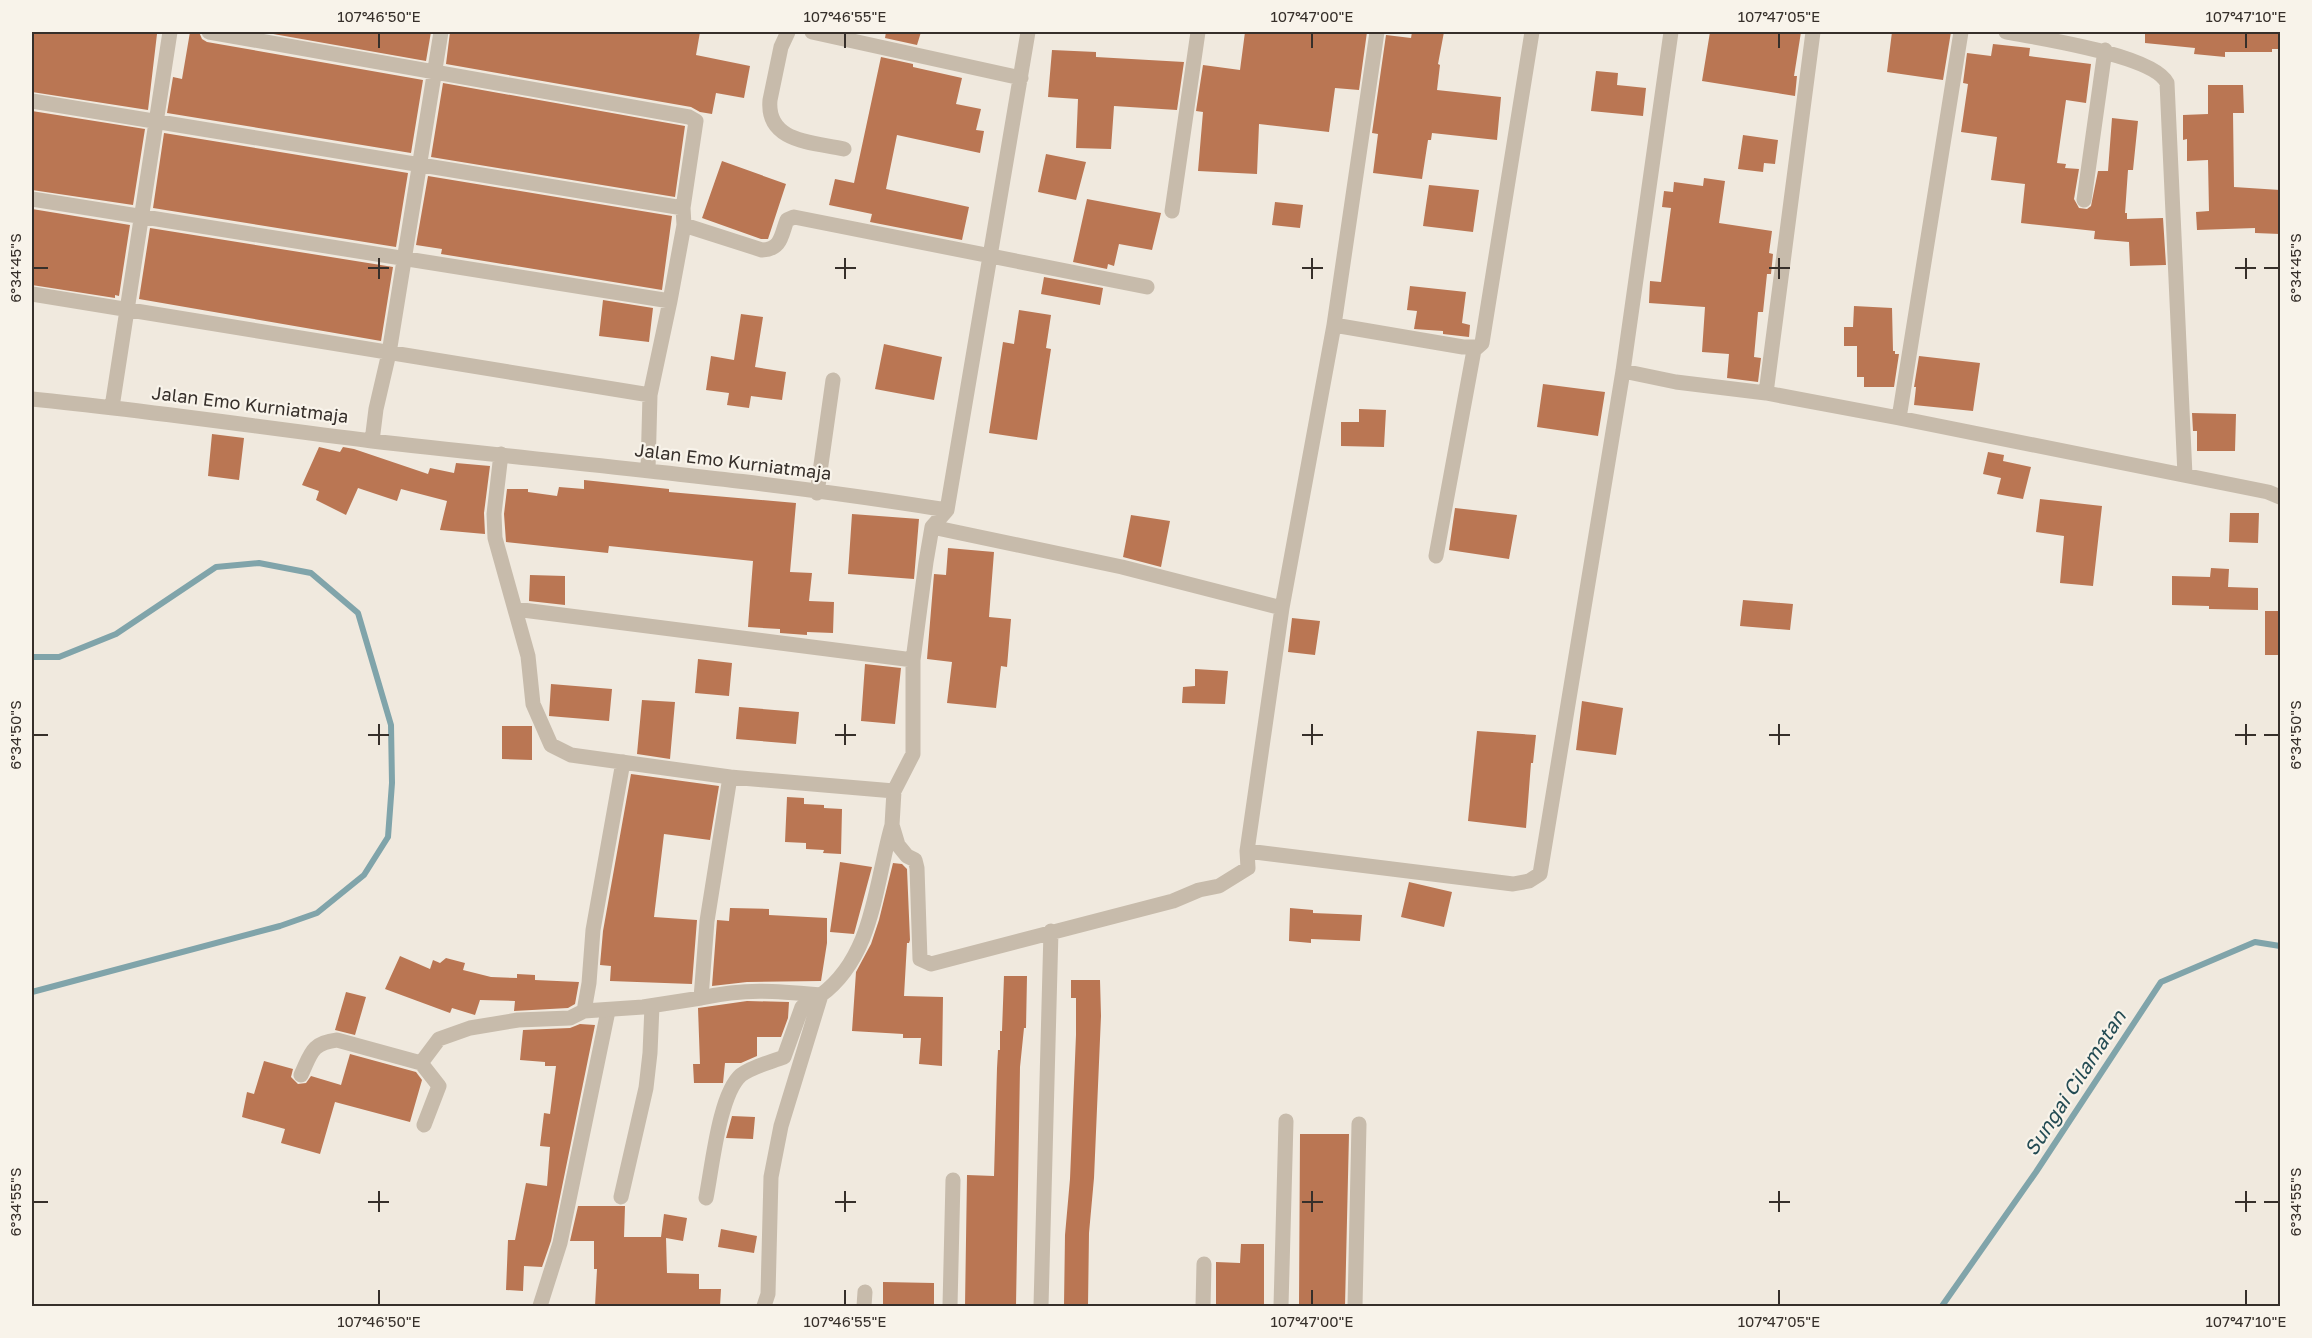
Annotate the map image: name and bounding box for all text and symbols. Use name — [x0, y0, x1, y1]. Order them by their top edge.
text: 107°46'50"E — [337, 7, 421, 25]
text: 107°46'55"E — [804, 7, 886, 25]
text: 107°47'00"E — [1270, 7, 1354, 25]
text: 107°47'05"E — [1738, 7, 1820, 25]
text: 107°47'10"E — [2205, 7, 2287, 25]
text: 6°34'45"S — [6, 233, 24, 303]
text: 6°34'45"S — [2286, 233, 2304, 303]
street label: Jalan Emo Kurniatmaja — [151, 381, 350, 427]
street label: Jalan Emo Kurniatmaja — [634, 438, 833, 484]
text: 6°34'50"S — [6, 700, 24, 770]
text: 6°34'50"S — [2286, 700, 2304, 770]
water label: Sungai Cilamatan — [2018, 1005, 2131, 1160]
text: 6°34'55"S — [6, 1167, 24, 1237]
text: 6°34'55"S — [2286, 1167, 2304, 1237]
text: 107°46'50"E — [337, 1312, 421, 1330]
text: 107°46'55"E — [804, 1312, 886, 1330]
text: 107°47'00"E — [1270, 1312, 1354, 1330]
text: 107°47'05"E — [1738, 1312, 1820, 1330]
text: 107°47'10"E — [2205, 1312, 2287, 1330]

